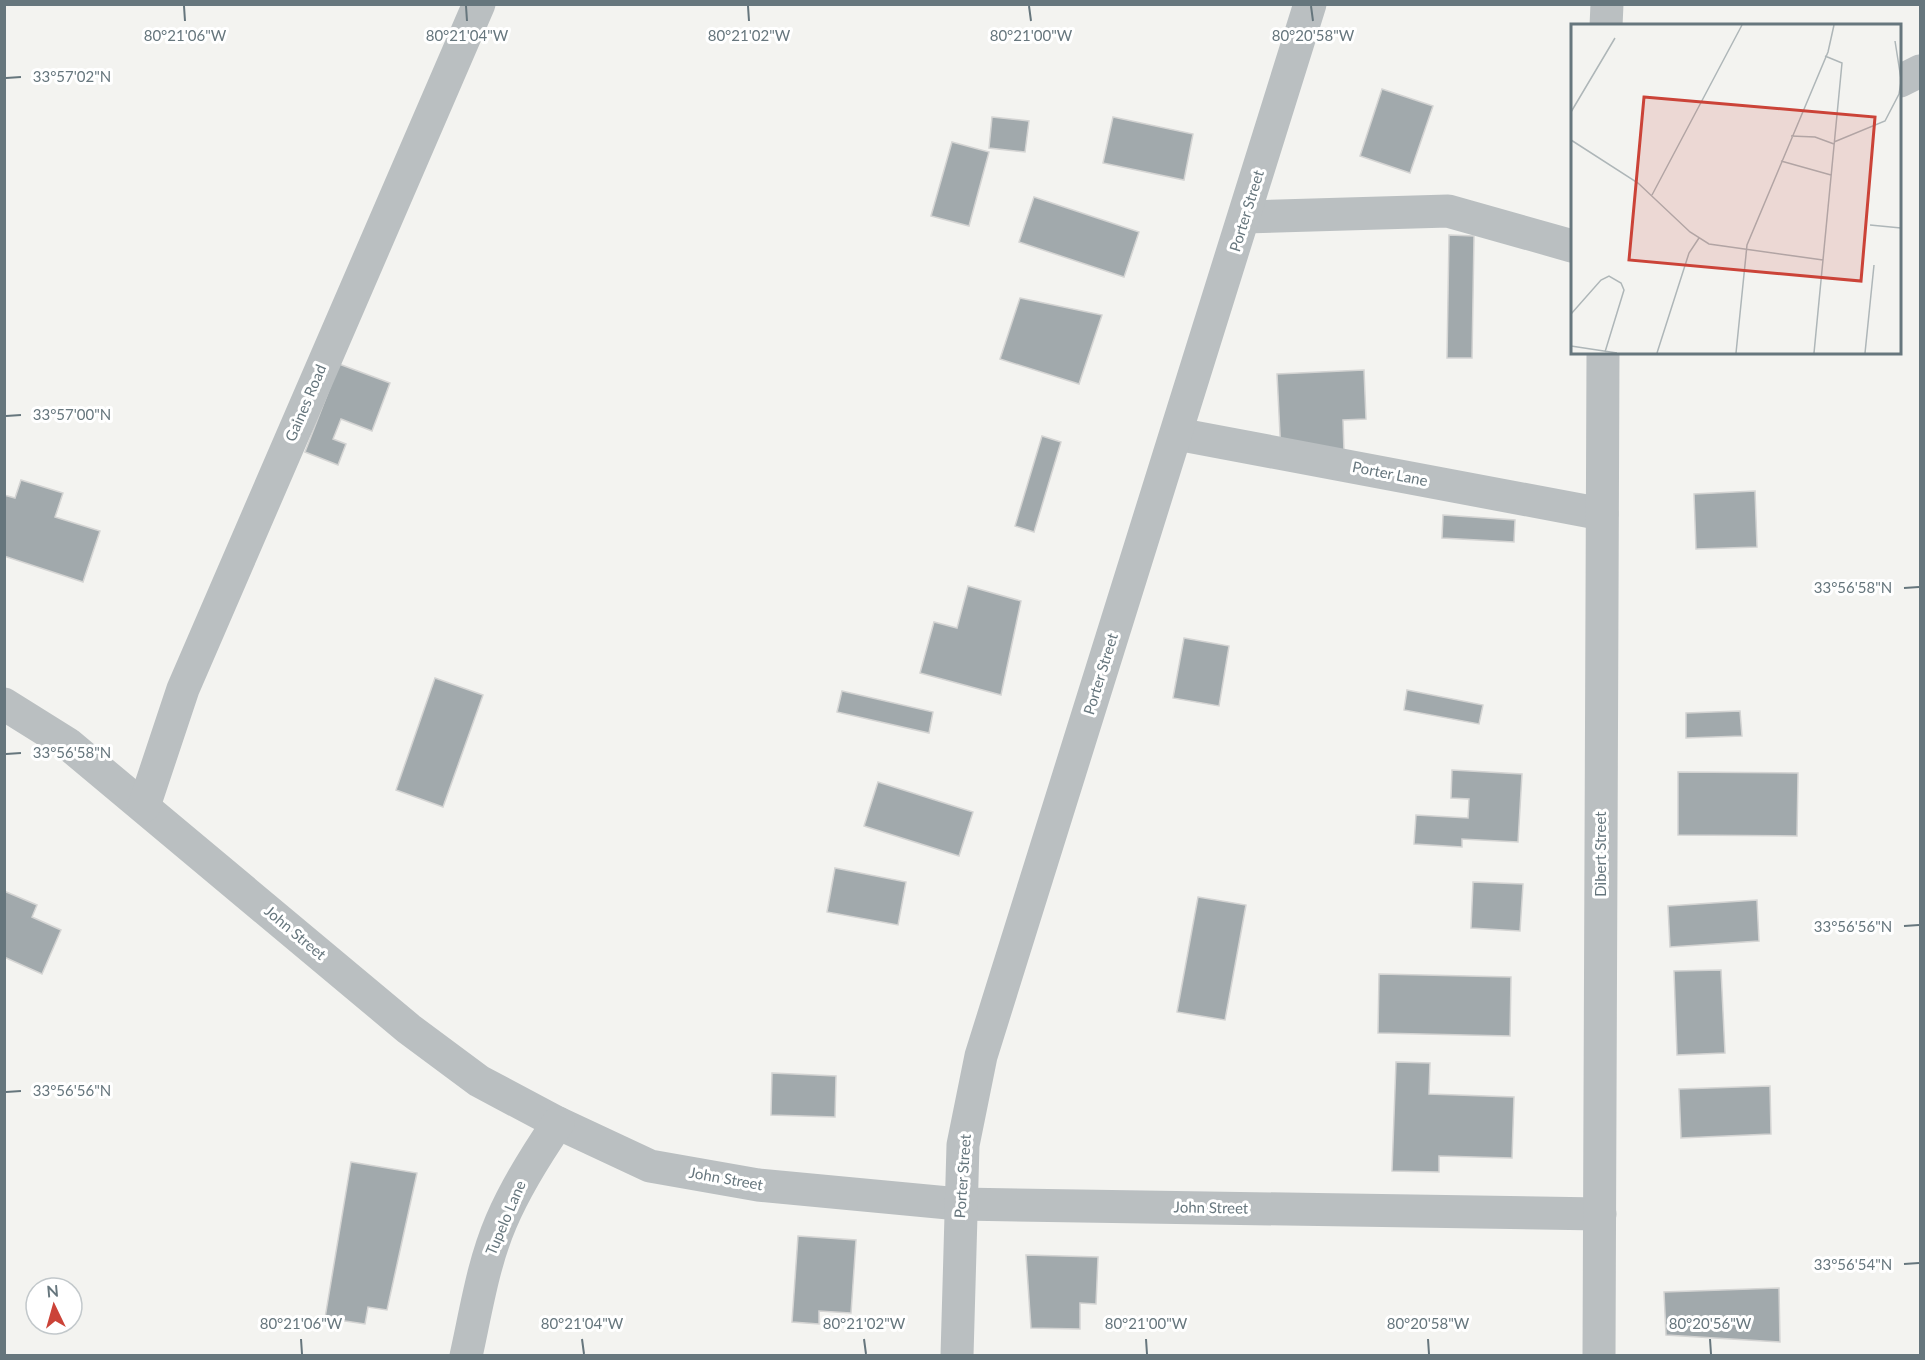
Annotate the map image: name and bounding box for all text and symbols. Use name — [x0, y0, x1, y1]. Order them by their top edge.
inset map — [1571, 24, 1901, 354]
text: 80°21'06"W — [144, 26, 227, 44]
text: 80°21'04"W — [426, 26, 509, 44]
text: 80°21'02"W — [708, 26, 791, 44]
text: 80°21'00"W — [990, 26, 1073, 44]
text: 80°20'58"W — [1272, 26, 1355, 44]
text: 33°57'02"N — [33, 67, 111, 85]
street label: Porter Street — [1225, 167, 1267, 254]
street label: Gaines Road — [281, 361, 329, 444]
text: 33°57'00"N — [33, 405, 111, 423]
street label: Porter Lane — [1351, 457, 1429, 489]
text: 33°56'58"N — [1814, 578, 1892, 596]
street label: Porter Street — [1079, 630, 1121, 717]
text: 33°56'58"N — [33, 743, 111, 761]
street label: Dibert Street — [1591, 811, 1609, 897]
street label: John Street — [261, 901, 330, 964]
text: 33°56'56"N — [1814, 917, 1892, 935]
text: 33°56'56"N — [33, 1081, 111, 1099]
street label: Porter Street — [950, 1133, 974, 1219]
street label: John Street — [688, 1163, 765, 1193]
street label: Tupelo Lane — [481, 1178, 529, 1258]
street label: John Street — [1174, 1197, 1249, 1217]
text: 33°56'54"N — [1814, 1255, 1892, 1273]
north arrow — [24, 1276, 84, 1336]
text: N — [46, 1281, 60, 1301]
text: 80°21'06"W — [260, 1314, 343, 1332]
text: 80°21'04"W — [541, 1314, 624, 1332]
text: 80°21'02"W — [823, 1314, 906, 1332]
text: 80°21'00"W — [1105, 1314, 1188, 1332]
text: 80°20'58"W — [1387, 1314, 1470, 1332]
text: 80°20'56"W — [1669, 1314, 1752, 1332]

